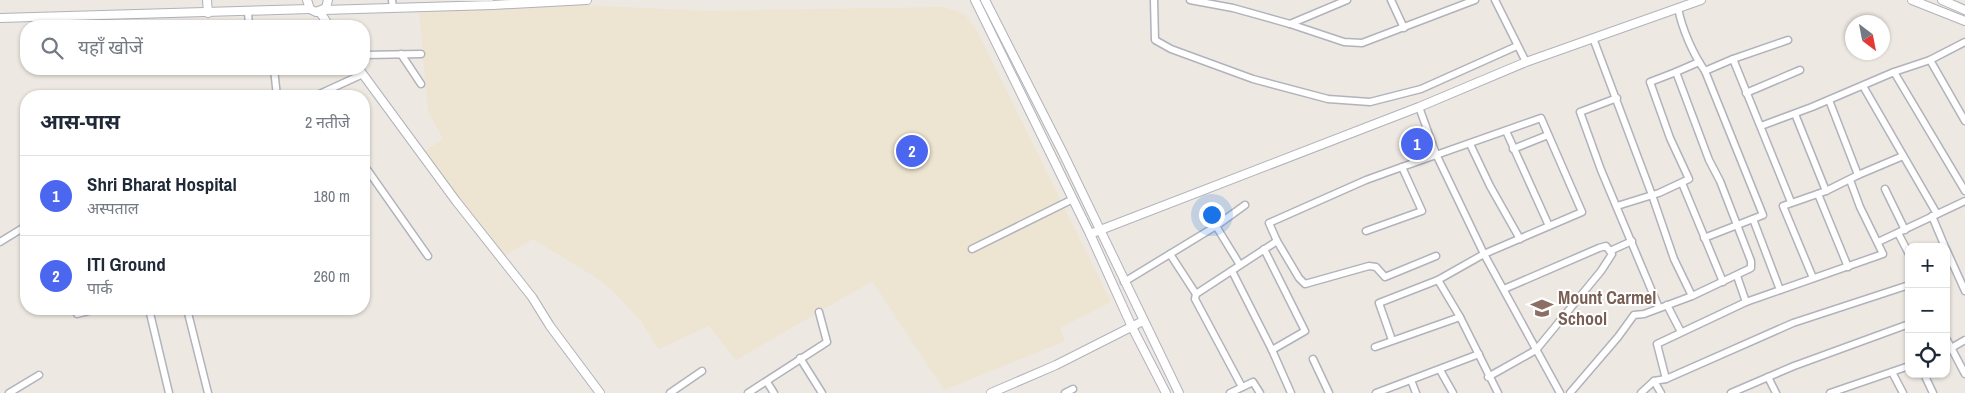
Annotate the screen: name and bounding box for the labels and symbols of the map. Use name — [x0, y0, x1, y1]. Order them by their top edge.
north arrow — [1845, 15, 1890, 60]
pin: 1 — [1401, 125, 1433, 163]
pin: 2 — [896, 132, 928, 170]
your location — [1199, 202, 1225, 228]
place label: Mount Carmel School — [1558, 285, 1656, 331]
school or university icon: Mount Carmel School — [1529, 295, 1555, 321]

